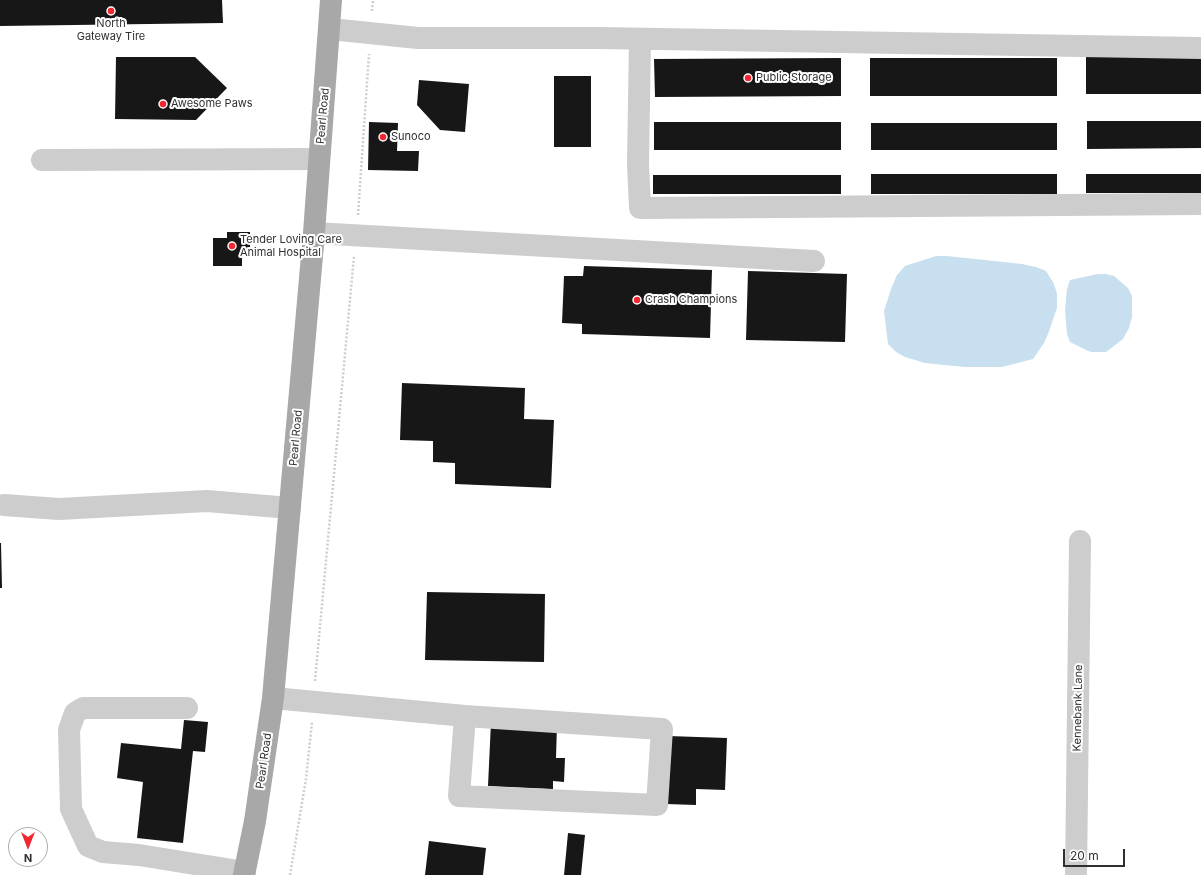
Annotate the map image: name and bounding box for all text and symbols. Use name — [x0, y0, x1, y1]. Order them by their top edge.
marker: North Gateway Tire — [106, 6, 116, 16]
place label: North Gateway Tire — [77, 17, 145, 43]
place label: Public Storage — [756, 71, 832, 85]
marker: Public Storage — [743, 73, 753, 83]
street label: Pearl Road — [314, 87, 332, 145]
place label: Awesome Paws — [171, 97, 253, 111]
marker: Awesome Paws — [158, 99, 168, 109]
place label: Sunoco — [391, 130, 431, 144]
marker: Sunoco — [378, 132, 388, 142]
place label: Tender Loving Care Animal Hospital — [240, 233, 342, 259]
marker: Tender Loving Care Animal Hospital — [227, 241, 237, 251]
place label: Crash Champions — [645, 293, 737, 307]
marker: Crash Champions — [632, 295, 642, 305]
street label: Pearl Road — [287, 409, 305, 467]
street label: Kennebank Lane — [1071, 665, 1085, 751]
street label: Pearl Road — [254, 732, 274, 790]
north arrow — [8, 827, 48, 867]
scale bar — [1065, 841, 1127, 867]
text: 20 m — [1070, 848, 1099, 863]
text: N — [24, 851, 32, 865]

